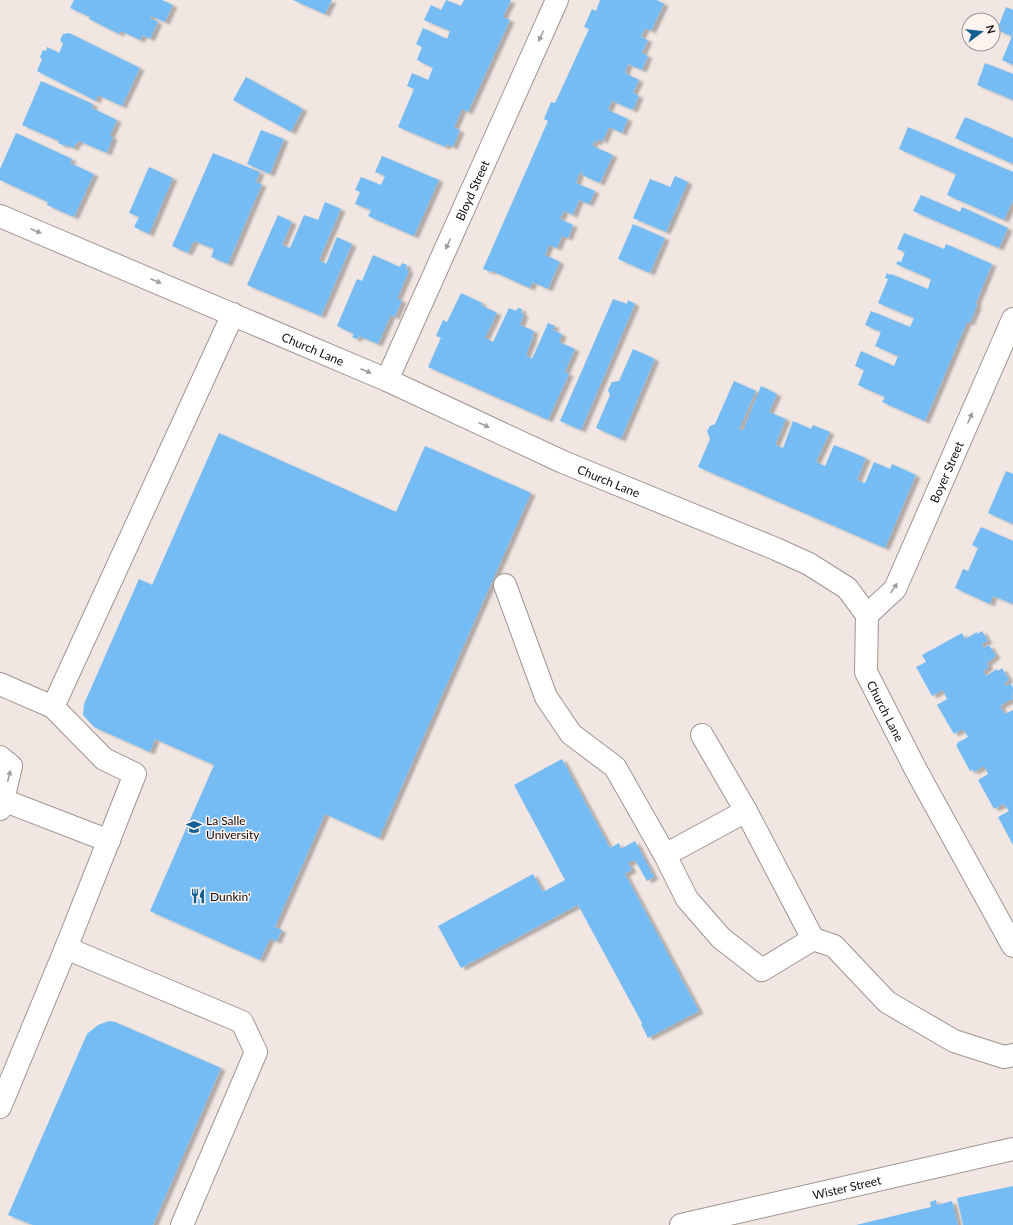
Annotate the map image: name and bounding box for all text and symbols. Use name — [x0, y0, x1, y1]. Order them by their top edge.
north arrow — [961, 12, 1001, 52]
text: N — [984, 24, 999, 35]
one-way arrow — [538, 30, 544, 41]
street label: Bloyd Street — [452, 157, 492, 223]
one-way arrow — [30, 228, 42, 234]
one-way arrow — [445, 238, 451, 250]
one-way arrow — [150, 279, 162, 285]
street label: Church Lane — [280, 329, 346, 368]
one-way arrow — [360, 368, 372, 374]
one-way arrow — [967, 412, 973, 423]
one-way arrow — [478, 422, 489, 428]
street label: Boyer Street — [926, 438, 966, 505]
street label: Church Lane — [575, 461, 642, 500]
one-way arrow — [891, 582, 898, 593]
street label: Church Lane — [864, 678, 908, 744]
one-way arrow — [6, 770, 12, 782]
place label: La Salle University — [206, 813, 260, 842]
school or university icon: La Salle University — [185, 818, 203, 836]
restaurant icon: Dunkin' — [189, 887, 207, 905]
place label: Dunkin' — [210, 889, 250, 904]
street label: Wister Street — [811, 1172, 883, 1202]

